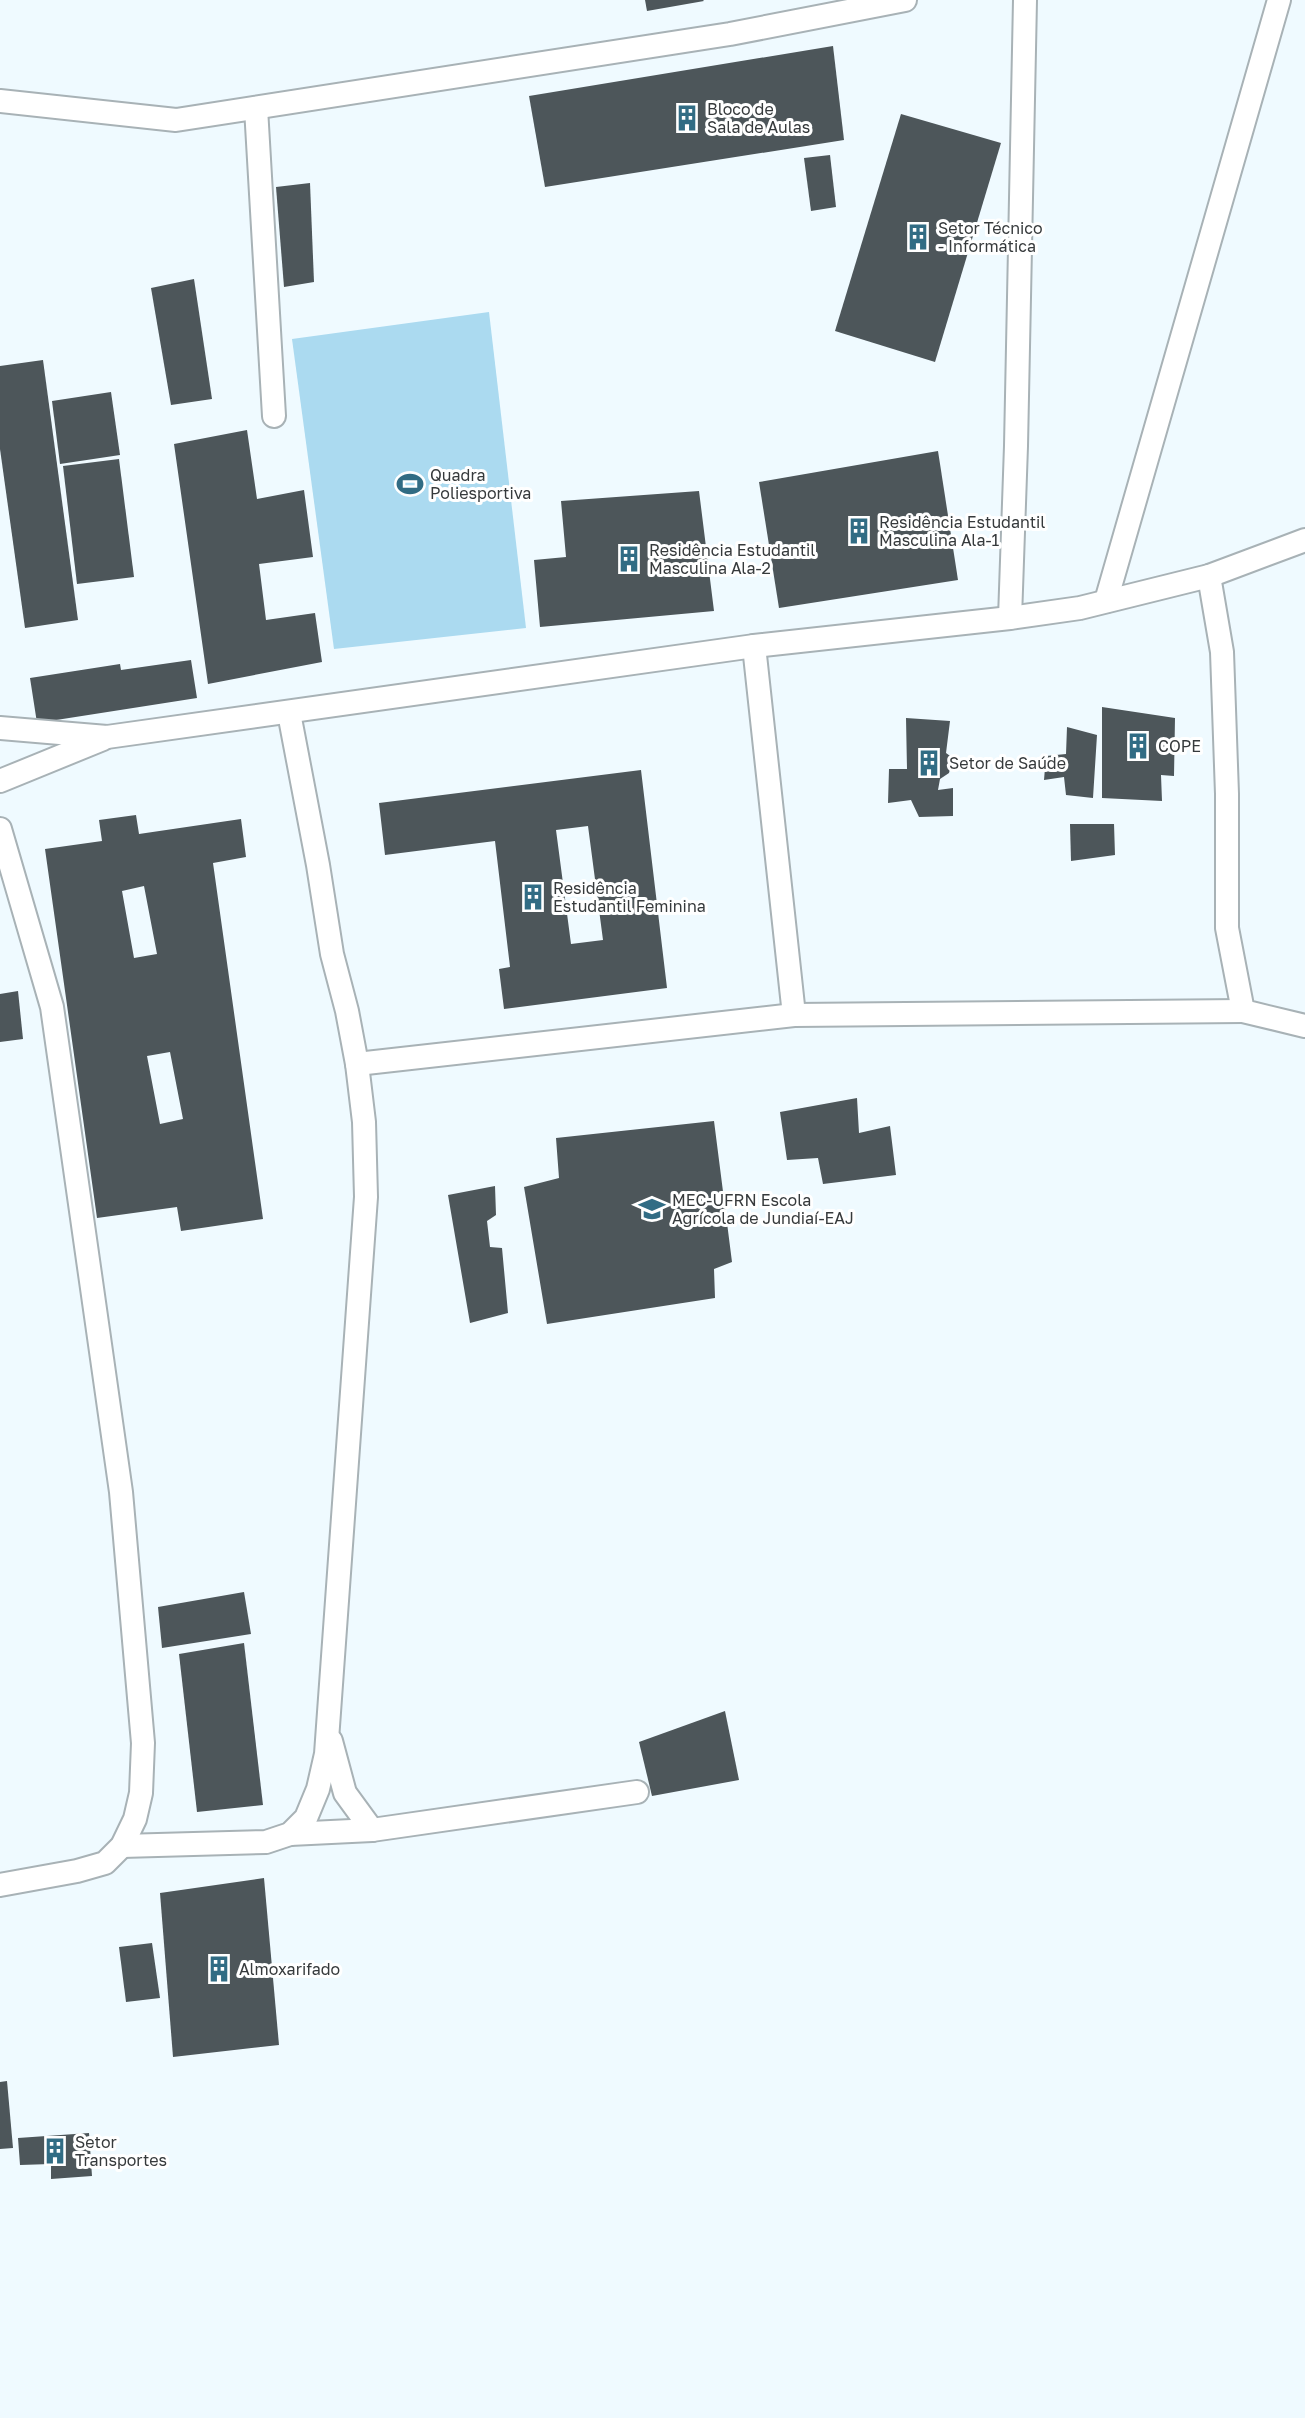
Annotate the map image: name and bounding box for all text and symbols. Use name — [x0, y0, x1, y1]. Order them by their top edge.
place label: Bloco de Sala de Aulas — [707, 99, 810, 137]
building icon: Bloco de Sala de Aulas — [672, 103, 702, 133]
place label: Setor Técnico - Informática — [938, 218, 1043, 256]
building icon: Setor Técnico - Informática — [903, 222, 933, 252]
place label: Quadra Poliesportiva — [430, 465, 531, 503]
sports icon: Quadra Poliesportiva — [395, 469, 425, 499]
place label: Residência Estudantil Masculina Ala-1 — [879, 512, 1045, 550]
building icon: Residência Estudantil Masculina Ala-1 — [844, 516, 874, 546]
place label: Residência Estudantil Masculina Ala-2 — [649, 540, 815, 578]
building icon: Residência Estudantil Masculina Ala-2 — [614, 544, 644, 574]
building icon: COPE — [1123, 731, 1153, 761]
place label: COPE — [1158, 736, 1201, 756]
building icon: Setor de Saúde — [914, 748, 944, 778]
place label: Setor de Saúde — [949, 753, 1066, 773]
place label: Residência Estudantil Feminina — [553, 878, 706, 916]
building icon: Residência Estudantil Feminina — [518, 882, 548, 912]
place label: MEC-UFRN Escola Agrícola de Jundiaí-EAJ — [672, 1190, 854, 1228]
school or university icon: MEC-UFRN Escola Agrícola de Jundiaí-EAJ — [637, 1194, 667, 1224]
building icon: Almoxarifado — [204, 1954, 234, 1984]
place label: Almoxarifado — [239, 1959, 340, 1979]
place label: Setor Transportes — [75, 2132, 167, 2170]
building icon: Setor Transportes — [40, 2136, 70, 2166]

